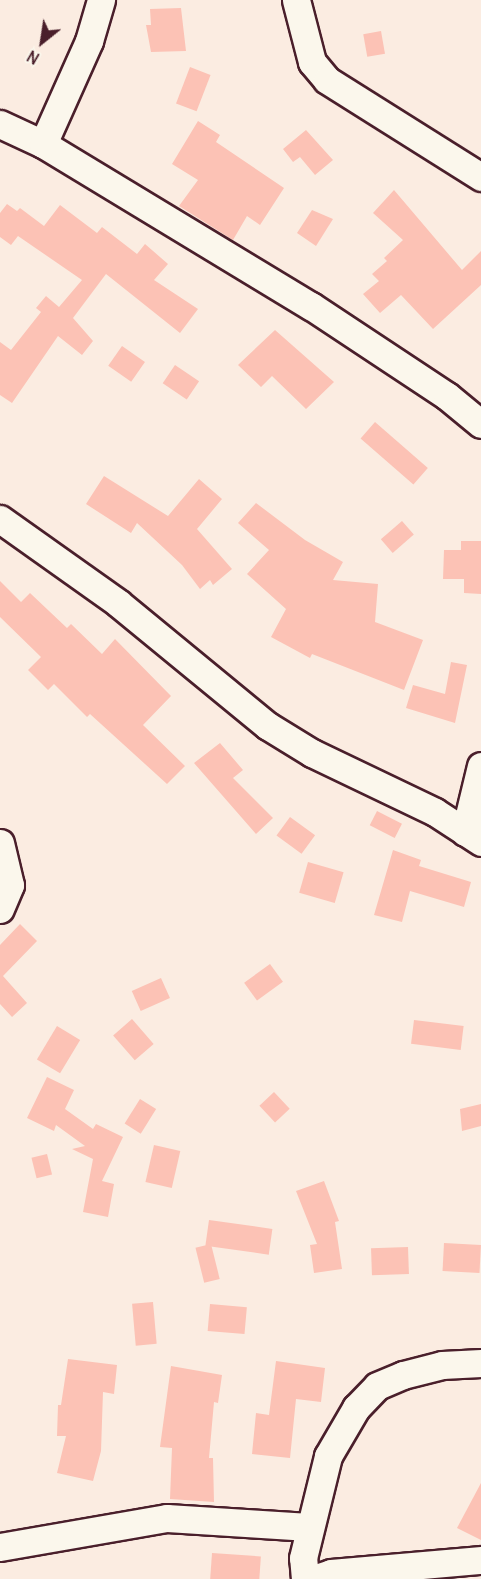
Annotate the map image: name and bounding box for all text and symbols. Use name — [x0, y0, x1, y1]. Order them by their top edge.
north arrow — [12, 12, 72, 72]
text: N — [23, 46, 43, 69]

